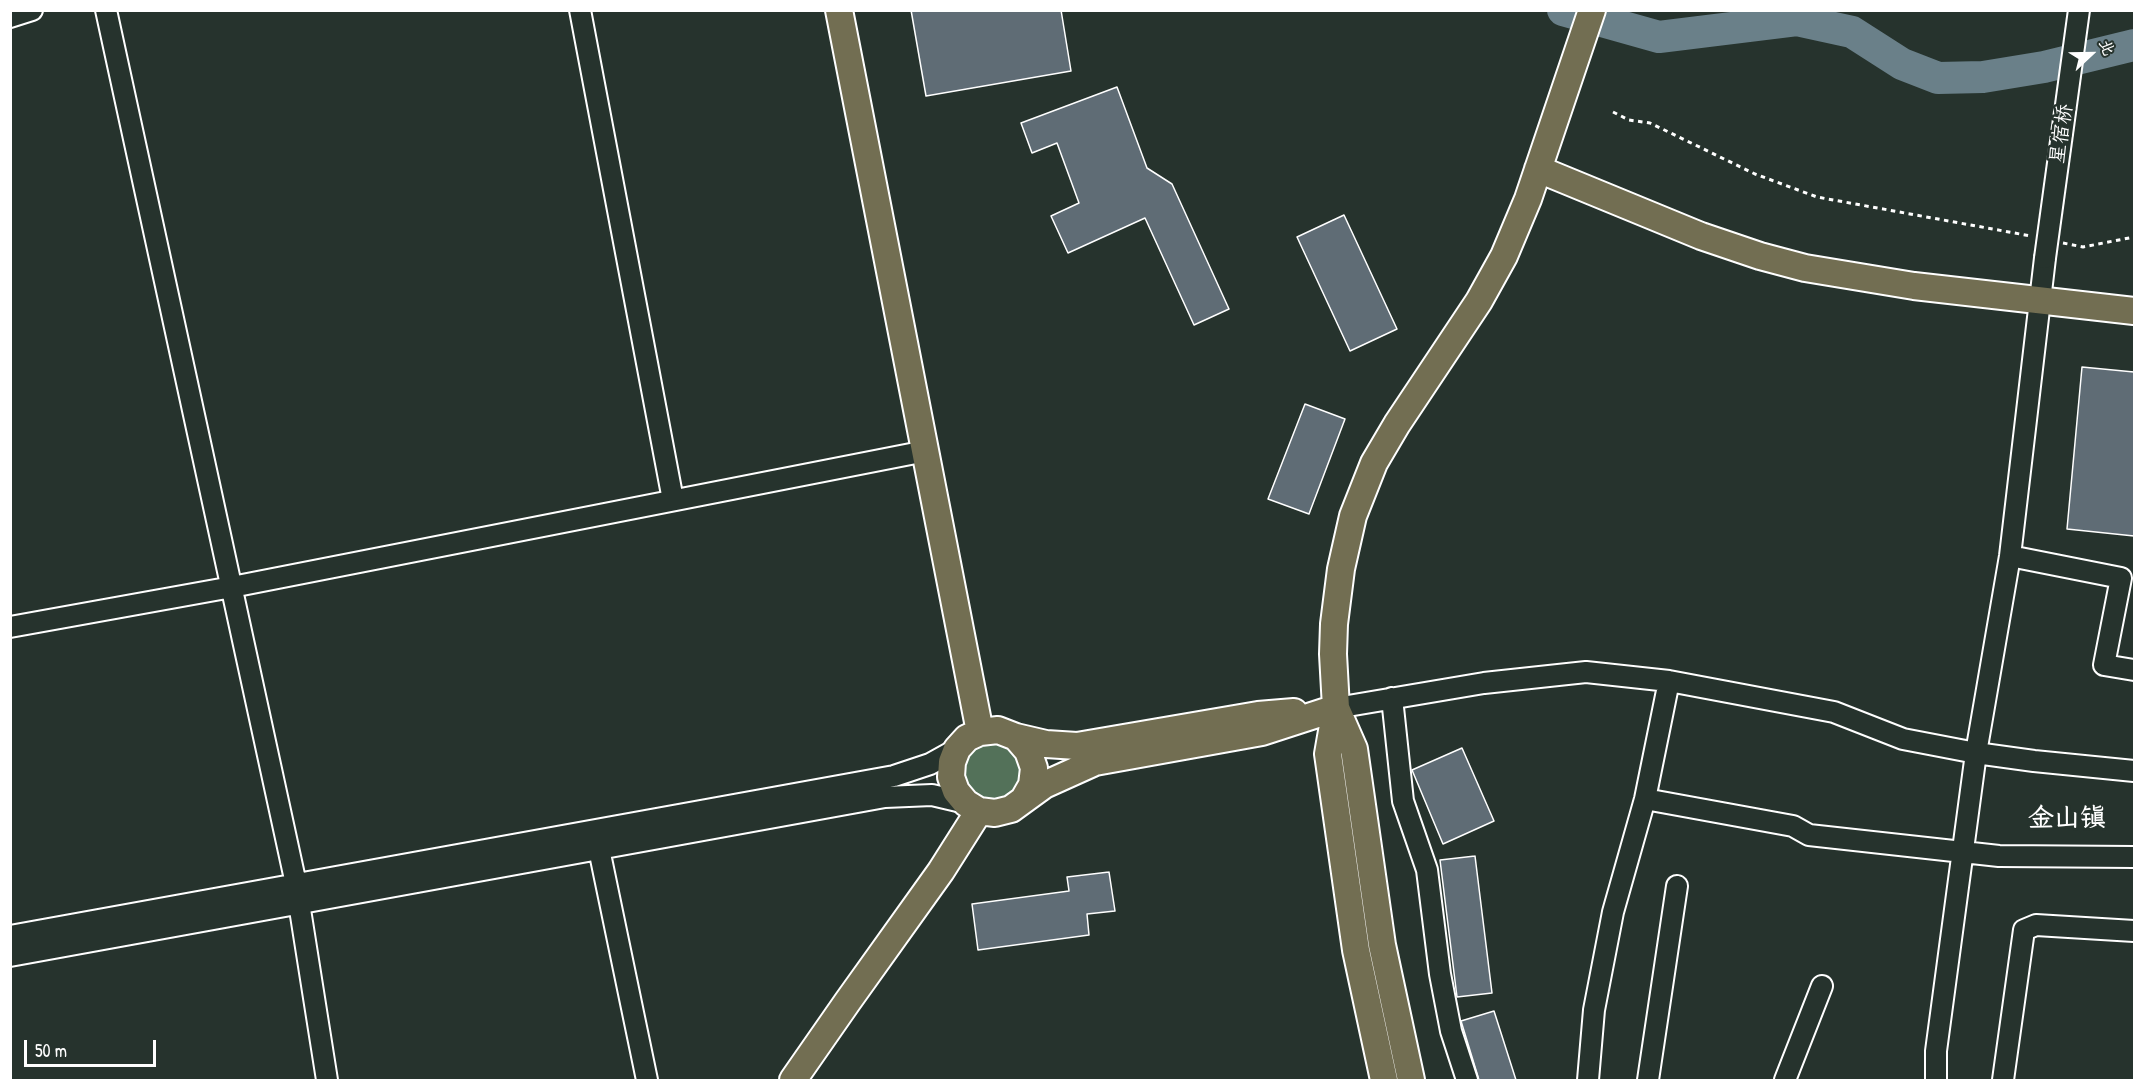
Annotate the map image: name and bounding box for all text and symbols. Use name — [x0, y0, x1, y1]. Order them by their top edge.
north arrow — [2061, 24, 2121, 84]
text: 北 — [2094, 36, 2121, 59]
street label: 星宿桥 — [2046, 103, 2078, 165]
district label: 金山镇 — [2028, 803, 2106, 835]
scale bar — [27, 1028, 159, 1066]
text: 50 m — [35, 1038, 67, 1063]

